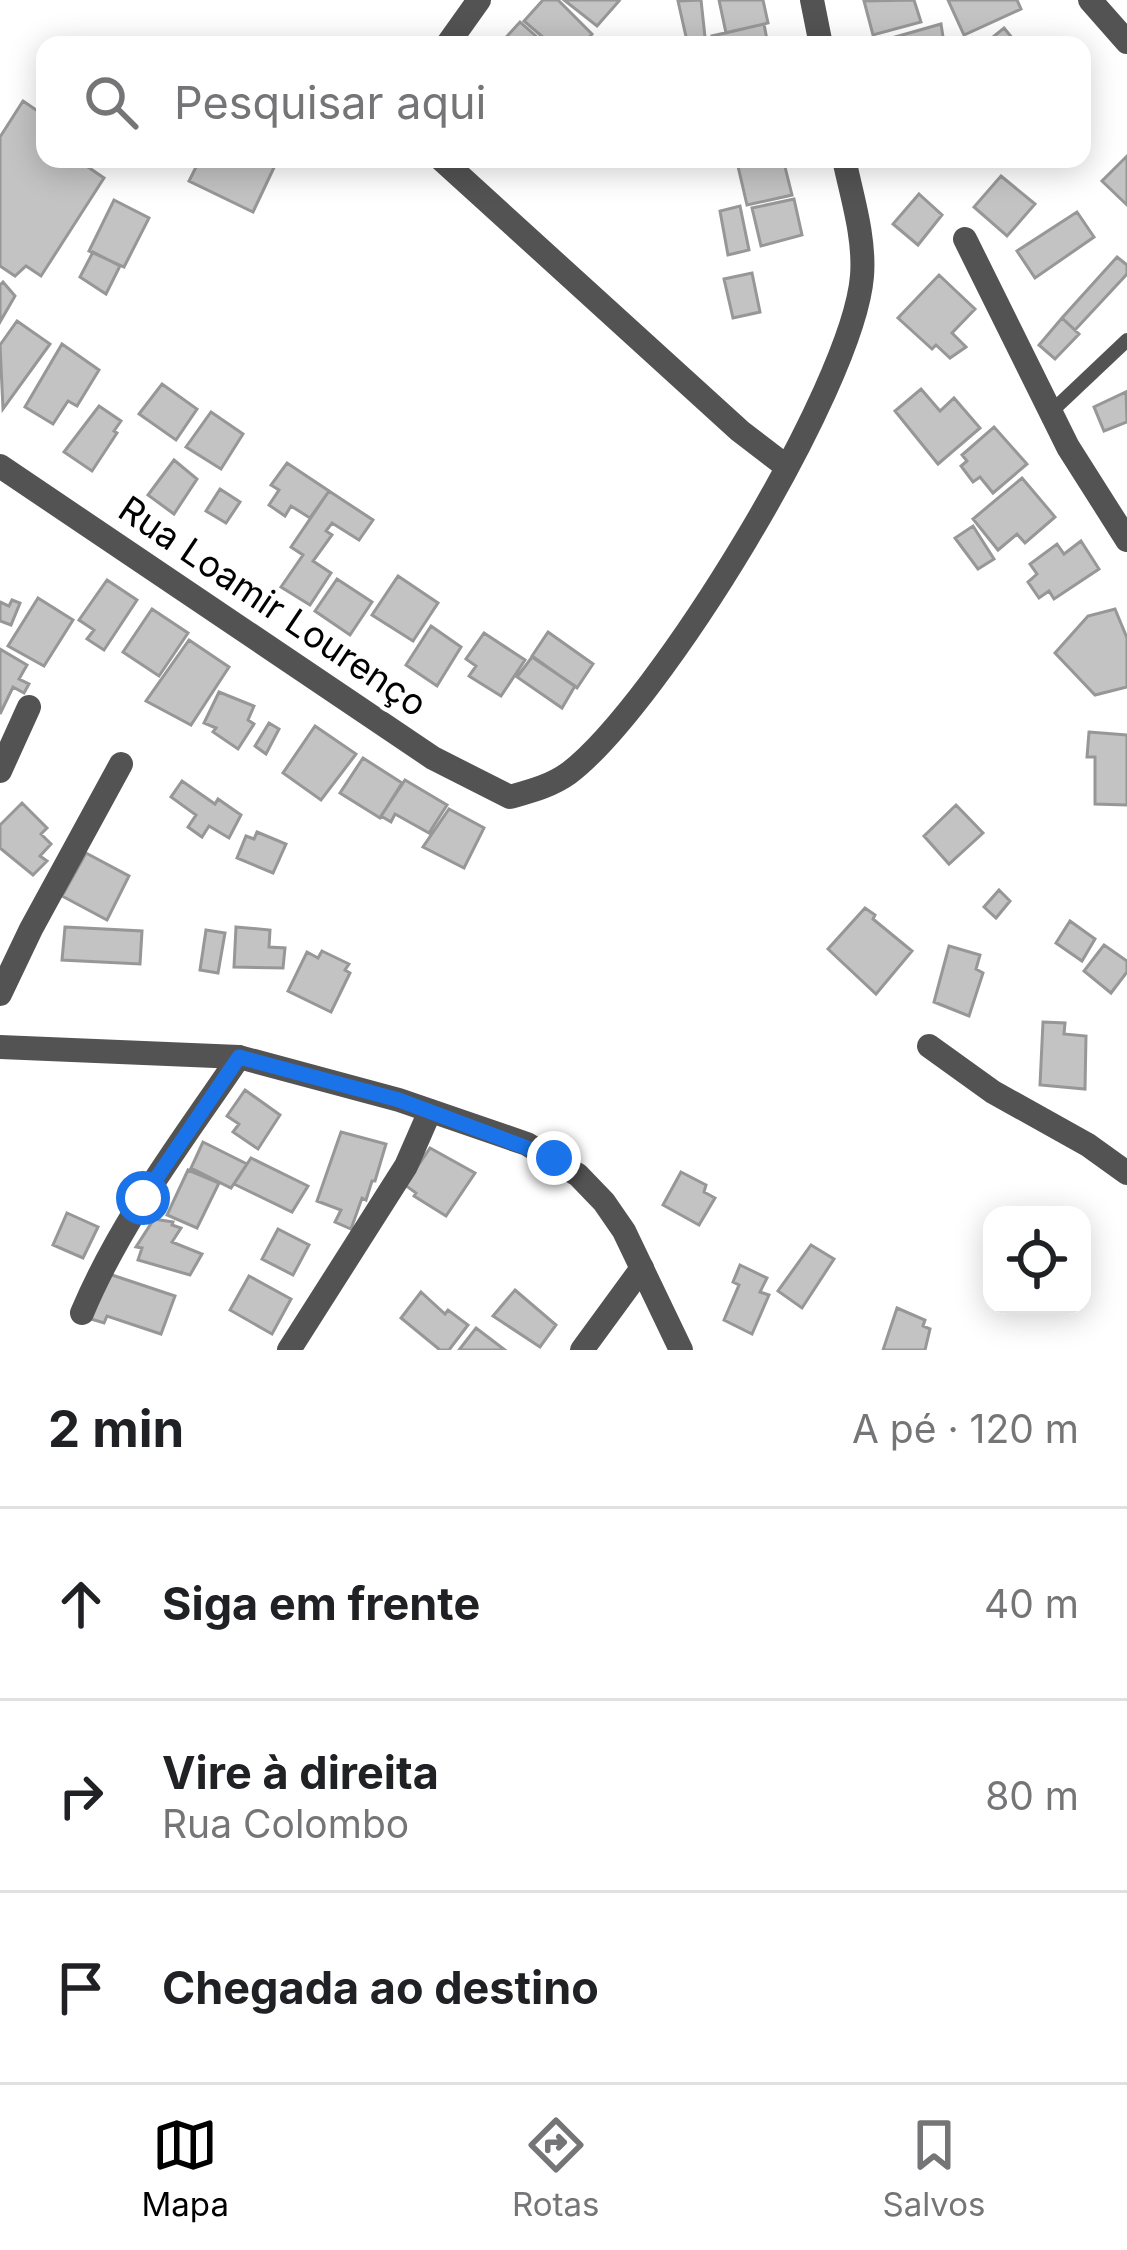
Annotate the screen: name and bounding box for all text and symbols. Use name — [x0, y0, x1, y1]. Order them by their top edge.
search box — [36, 36, 1091, 168]
icon: search — [78, 69, 144, 135]
text: Pesquisar aqui — [174, 75, 487, 130]
street label: Rua Loamir Lourenço — [111, 487, 435, 725]
route end — [527, 1131, 581, 1185]
route start — [116, 1171, 170, 1225]
map controls — [983, 1206, 1091, 1314]
button: locate — [983, 1206, 1091, 1314]
text: 2 min — [48, 1398, 184, 1459]
text: A pé · 120 m — [852, 1405, 1079, 1452]
icon: ahead — [48, 1571, 114, 1637]
text: Siga em frente — [162, 1576, 480, 1631]
text: 40 m — [984, 1580, 1079, 1627]
text: Vire à direita — [162, 1745, 439, 1800]
icon: right — [48, 1763, 114, 1829]
text: 80 m — [985, 1772, 1079, 1819]
text: Rua Colombo — [162, 1800, 409, 1847]
icon: arrive — [48, 1955, 114, 2021]
text: Chegada ao destino — [162, 1960, 599, 2015]
tab: Mapa — [142, 2112, 229, 2224]
tab: Rotas — [512, 2112, 599, 2224]
tab: Salvos — [882, 2112, 985, 2224]

